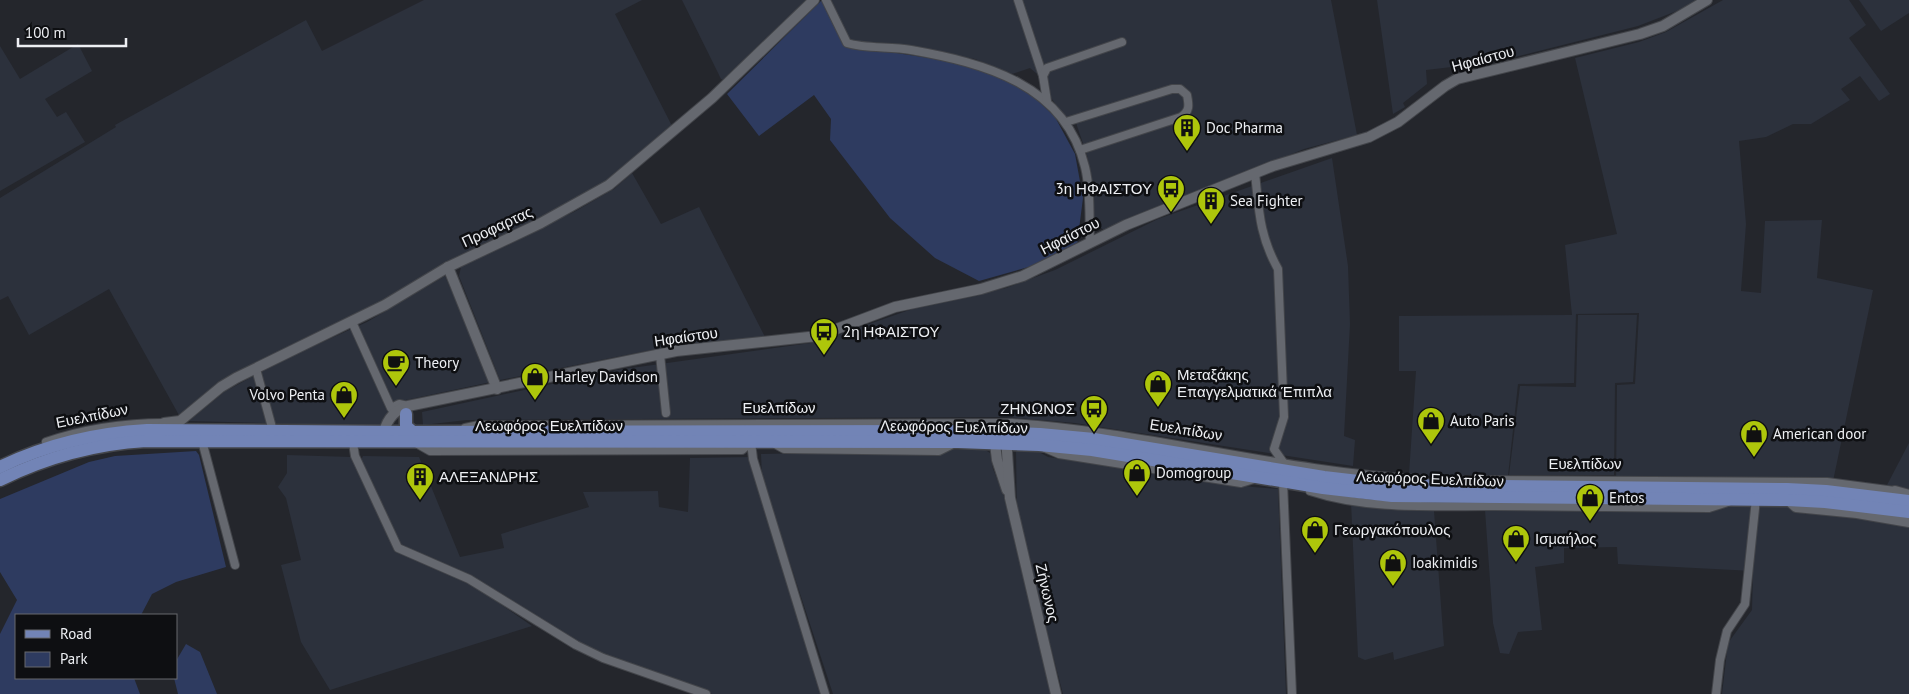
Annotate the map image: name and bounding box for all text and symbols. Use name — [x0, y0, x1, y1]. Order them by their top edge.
scale bar — [18, 15, 125, 47]
text: 100 m — [25, 23, 66, 42]
street label: Ηφαίστου — [1449, 41, 1516, 76]
building icon: Doc Pharma — [1172, 113, 1202, 152]
place label: Doc Pharma — [1206, 118, 1283, 137]
bus stop icon: 3η ΗΦΑΙΣΤΟΥ — [1156, 174, 1186, 213]
place label: 3η ΗΦΑΙΣΤΟΥ — [1056, 179, 1152, 198]
building icon: Sea Fighter — [1196, 186, 1226, 225]
place label: Sea Fighter — [1230, 191, 1303, 210]
street label: Προφαρτας — [458, 202, 535, 251]
street label: Ηφαίστου — [1037, 213, 1103, 259]
bus stop icon: 2η ΗΦΑΙΣΤΟΥ — [809, 317, 839, 356]
place label: 2η ΗΦΑΙΣΤΟΥ — [843, 322, 939, 341]
street label: Ηφαίστου — [653, 323, 719, 350]
cafe icon: Theory — [381, 348, 411, 387]
place label: Theory — [415, 353, 459, 372]
shop icon: Harley Davidson — [520, 362, 550, 401]
place label: Μεταξάκης Επαγγελματικά Έπιπλα — [1177, 365, 1332, 401]
place label: Harley Davidson — [554, 367, 658, 386]
shop icon: Μεταξάκης Επαγγελματικά Έπιπλα — [1143, 369, 1173, 408]
shop icon: Volvo Penta — [329, 380, 359, 419]
place label: Volvo Penta — [249, 385, 325, 404]
bus stop icon: ΖΗΝΩΝΟΣ — [1079, 394, 1109, 433]
street label: Ευελπίδων — [742, 398, 816, 417]
street label: Ευελπίδων — [54, 399, 130, 432]
place label: ΖΗΝΩΝΟΣ — [1000, 399, 1075, 418]
shop icon: Auto Paris — [1416, 406, 1446, 445]
place label: Auto Paris — [1450, 411, 1515, 430]
street label: Ευελπίδων — [1148, 414, 1224, 445]
street label: Λεωφόρος Ευελπίδων — [475, 416, 623, 435]
street label: Λεωφόρος Ευελπίδων — [880, 416, 1028, 437]
shop icon: American door — [1739, 419, 1769, 458]
place label: American door — [1773, 424, 1866, 443]
street label: Ευελπίδων — [1548, 454, 1622, 473]
shop icon: Domogroup — [1122, 458, 1152, 497]
building icon: ΑΛΕΞΑΝΔΡΗΣ — [405, 462, 435, 501]
place label: Domogroup — [1156, 463, 1231, 482]
street label: Λεωφόρος Ευελπίδων — [1356, 466, 1504, 491]
place label: ΑΛΕΞΑΝΔΡΗΣ — [439, 467, 538, 486]
shop icon: Entos — [1575, 483, 1605, 522]
place label: Entos — [1609, 488, 1645, 507]
shop icon: Γεωργακόπουλος — [1300, 515, 1330, 554]
place label: Γεωργακόπουλος — [1334, 520, 1450, 539]
shop icon: Ισμαήλος — [1501, 524, 1531, 563]
place label: Ισμαήλος — [1535, 529, 1597, 548]
shop icon: Ioakimidis — [1378, 548, 1408, 587]
place label: Ioakimidis — [1412, 553, 1478, 572]
street label: Ζήνωνος — [1032, 562, 1063, 624]
legend — [15, 614, 178, 679]
text: Road — [60, 624, 92, 643]
text: Park — [60, 649, 88, 668]

